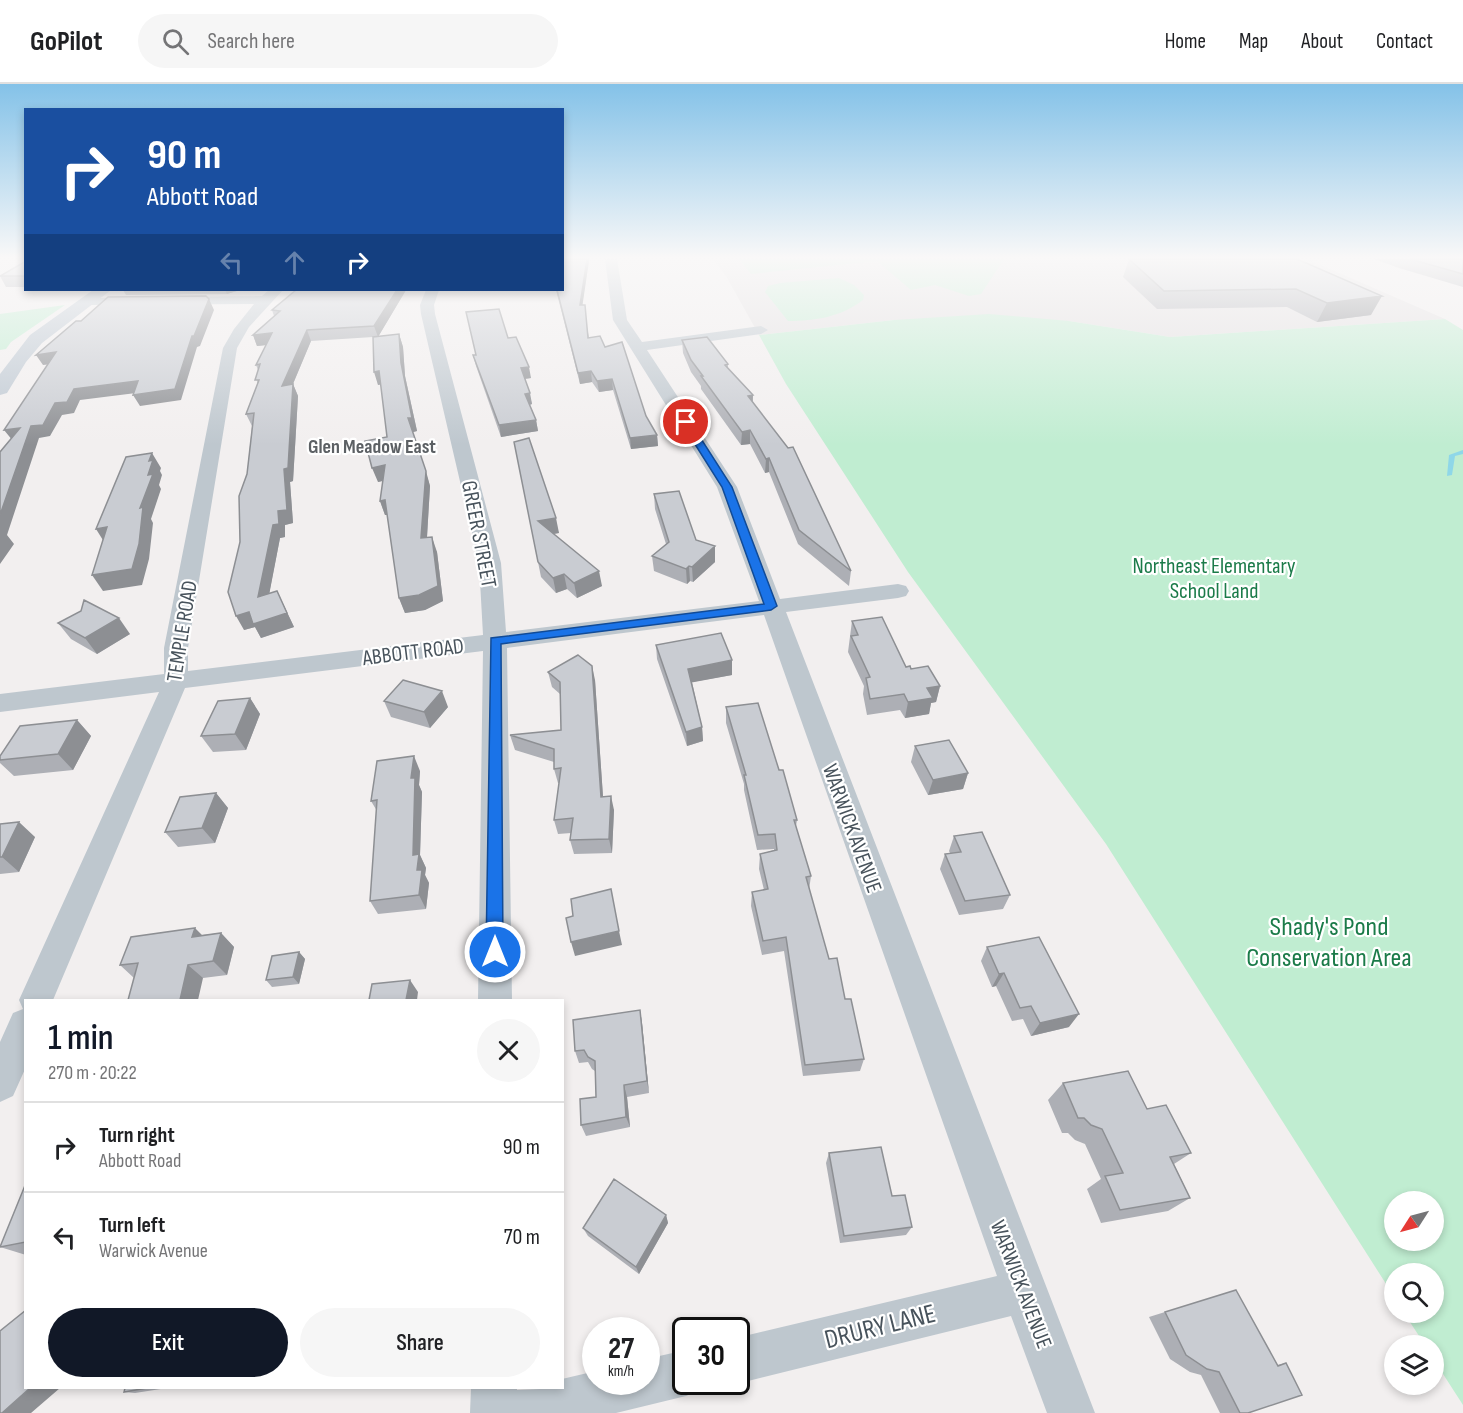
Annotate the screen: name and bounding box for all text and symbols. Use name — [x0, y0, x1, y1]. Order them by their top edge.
search box — [138, 14, 558, 68]
text: GoPilot — [30, 25, 102, 58]
icon: search — [159, 25, 192, 58]
text: Search here — [207, 28, 295, 55]
text: Home — [1165, 29, 1206, 54]
text: Map — [1239, 29, 1268, 54]
text: About — [1301, 29, 1343, 54]
text: Contact — [1376, 29, 1433, 54]
text: 90 m — [147, 130, 221, 181]
icon: right — [48, 132, 126, 210]
text: Abbott Road — [147, 181, 258, 213]
icon: left — [215, 246, 248, 279]
icon: ahead — [278, 246, 311, 279]
icon: right — [341, 246, 374, 279]
pin — [660, 396, 711, 447]
icon: arrive — [669, 405, 702, 438]
district label: Glen Meadow East — [308, 435, 436, 459]
street label: GREER STREET — [455, 479, 502, 590]
park label: Northeast Elementary School Land — [1132, 553, 1296, 605]
street label: TEMPLE ROAD — [161, 579, 204, 684]
street label: ABBOTT ROAD — [360, 633, 465, 672]
street label: WARWICK AVENUE — [816, 760, 887, 897]
park label: Shady's Pond Conservation Area — [1246, 911, 1412, 974]
position arrow — [463, 920, 527, 984]
text: 1 min — [48, 1017, 113, 1060]
button: close — [477, 1019, 540, 1082]
text: 270 m · 20:22 — [48, 1061, 137, 1085]
text: Turn right — [99, 1122, 175, 1149]
icon: right — [48, 1131, 81, 1164]
text: 90 m — [503, 1134, 540, 1161]
text: Abbott Road — [99, 1149, 181, 1173]
north arrow — [1384, 1191, 1444, 1251]
map controls — [1384, 1191, 1444, 1395]
text: Turn left — [99, 1212, 165, 1239]
street label: WARWICK AVENUE — [984, 1217, 1057, 1352]
icon: left — [48, 1221, 81, 1254]
text: 70 m — [504, 1224, 540, 1251]
text: Warwick Avenue — [99, 1239, 208, 1263]
button: search — [1384, 1263, 1444, 1323]
street label: DRURY LANE — [821, 1298, 939, 1356]
button: Exit — [48, 1308, 288, 1377]
button: Share — [300, 1308, 540, 1377]
speed limit sign: 30 — [672, 1317, 750, 1395]
text: 27 — [608, 1331, 634, 1367]
button: layers — [1384, 1335, 1444, 1395]
text: km/h — [608, 1362, 634, 1381]

